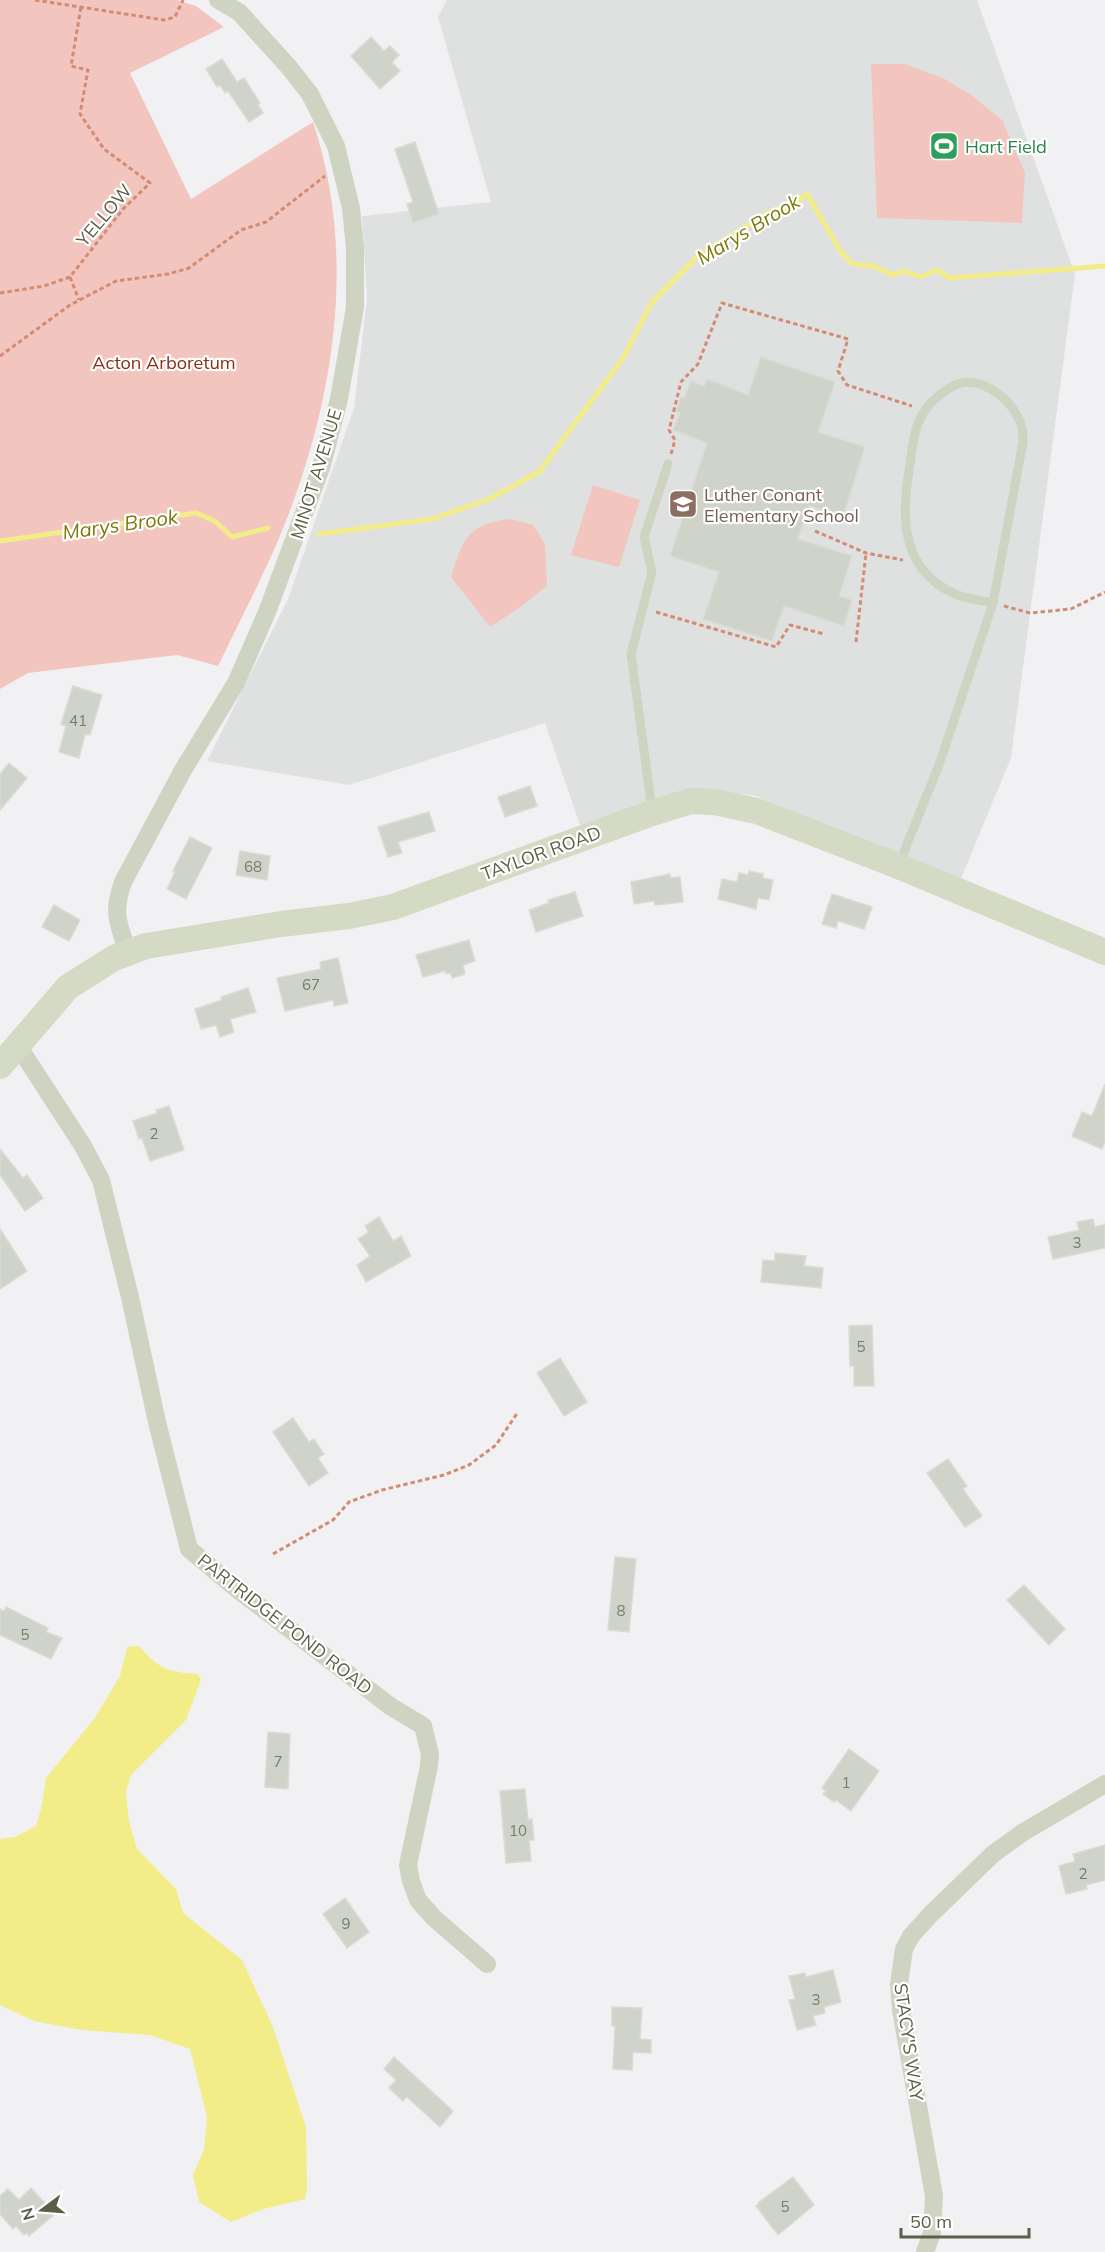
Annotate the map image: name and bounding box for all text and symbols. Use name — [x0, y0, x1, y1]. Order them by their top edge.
sports icon: Hart Field — [928, 130, 960, 162]
place label: Hart Field — [965, 135, 1047, 158]
street label: YELLOW — [71, 179, 137, 252]
water label: Marys Brook — [692, 188, 805, 270]
park label: Acton Arboretum — [92, 351, 236, 374]
street label: MINOT AVENUE — [285, 406, 347, 542]
place label: Luther Conant Elementary School — [704, 483, 859, 527]
school or university icon: Luther Conant Elementary School — [667, 488, 699, 520]
water label: Marys Brook — [61, 503, 180, 544]
house number: 41 — [69, 711, 87, 730]
street label: TAYLOR ROAD — [478, 821, 604, 885]
house number: 68 — [244, 857, 262, 876]
house number: 67 — [302, 975, 320, 994]
house number: 2 — [149, 1124, 159, 1143]
house number: 3 — [1072, 1233, 1082, 1252]
house number: 5 — [856, 1337, 866, 1356]
street label: PARTRIDGE POND ROAD — [193, 1549, 377, 1699]
house number: 8 — [616, 1601, 626, 1620]
house number: 5 — [20, 1625, 30, 1644]
house number: 7 — [273, 1752, 283, 1771]
house number: 1 — [841, 1773, 851, 1792]
house number: 10 — [509, 1821, 527, 1840]
house number: 2 — [1078, 1864, 1088, 1883]
house number: 9 — [341, 1914, 351, 1933]
street label: STACY'S WAY — [889, 1982, 929, 2103]
house number: 3 — [811, 1990, 821, 2009]
north arrow — [12, 2180, 72, 2240]
house number: 5 — [780, 2197, 790, 2216]
scale bar — [901, 2201, 1028, 2239]
text: N — [16, 2206, 39, 2223]
text: 50 m — [910, 2210, 952, 2233]

